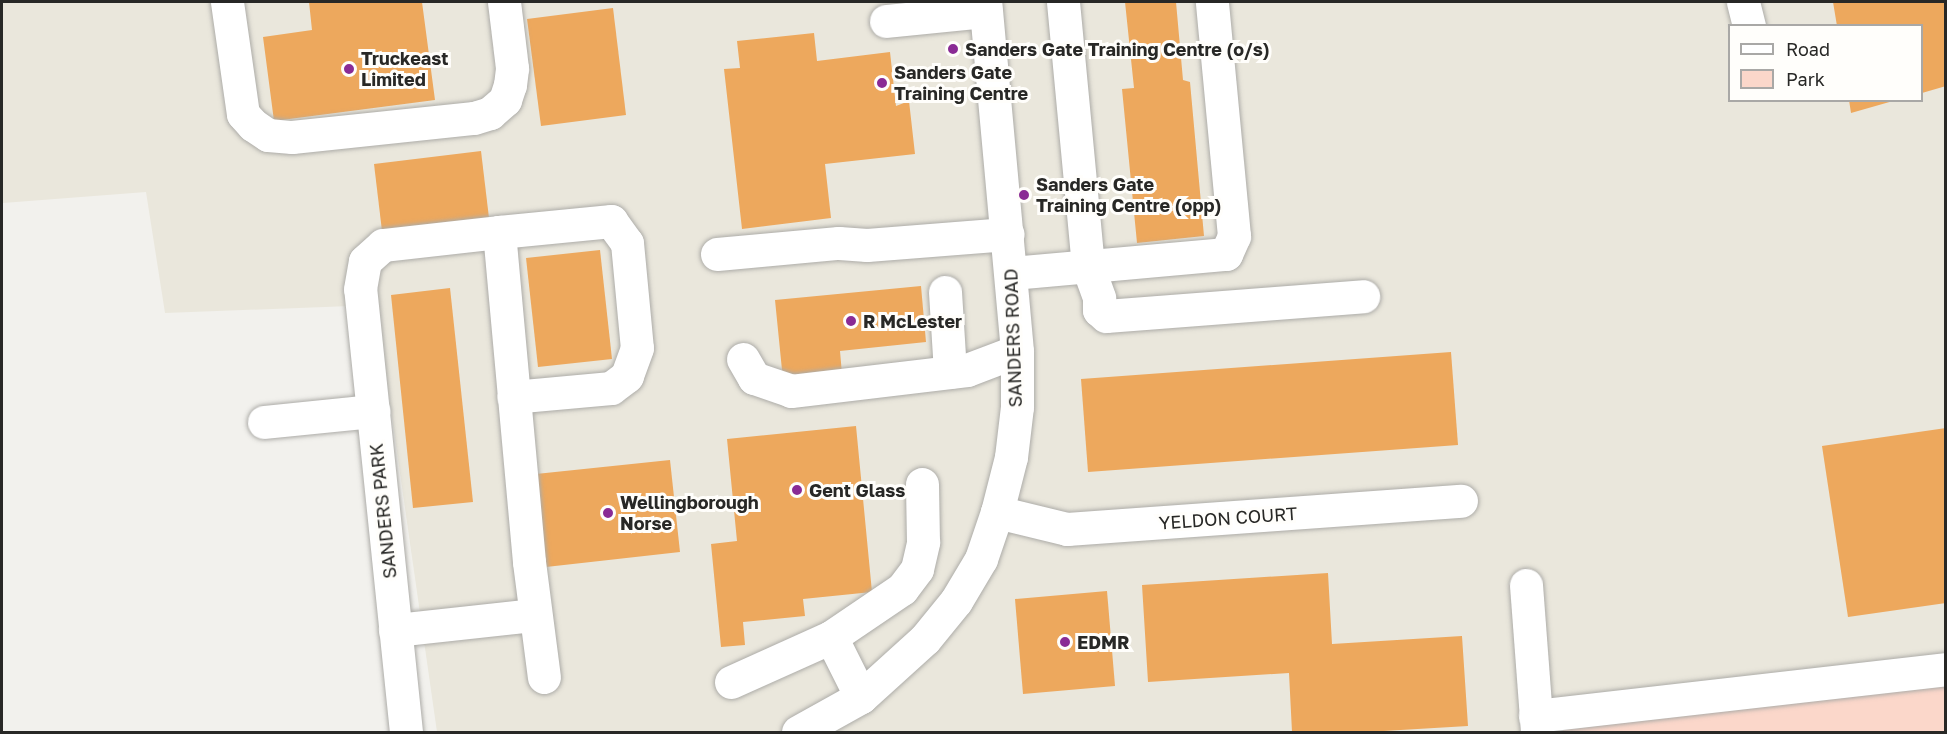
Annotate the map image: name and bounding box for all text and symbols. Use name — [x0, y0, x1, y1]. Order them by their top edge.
legend — [1728, 24, 1923, 102]
place label: Sanders Gate Training Centre (o/s) — [965, 38, 1270, 60]
text: Road — [1786, 38, 1830, 60]
marker: Sanders Gate Training Centre (o/s) — [946, 42, 960, 56]
place label: Truckeast Limited — [361, 48, 448, 90]
marker: Truckeast Limited — [342, 62, 356, 76]
place label: Sanders Gate Training Centre — [894, 62, 1028, 104]
text: Park — [1786, 68, 1825, 90]
marker: Sanders Gate Training Centre — [875, 76, 889, 90]
place label: Sanders Gate Training Centre (opp) — [1036, 174, 1221, 216]
marker: Sanders Gate Training Centre (opp) — [1017, 188, 1031, 202]
street label: SANDERS ROAD — [1000, 268, 1026, 408]
place label: R McLester — [863, 310, 962, 332]
marker: R McLester — [844, 314, 858, 328]
street label: SANDERS PARK — [365, 442, 401, 580]
place label: Gent Glass — [809, 479, 905, 501]
marker: Gent Glass — [790, 483, 804, 497]
place label: Wellingborough Norse — [620, 492, 759, 534]
street label: YELDON COURT — [1158, 502, 1298, 534]
marker: Wellingborough Norse — [601, 506, 615, 520]
place label: EDMR — [1077, 631, 1130, 653]
marker: EDMR — [1058, 635, 1072, 649]

